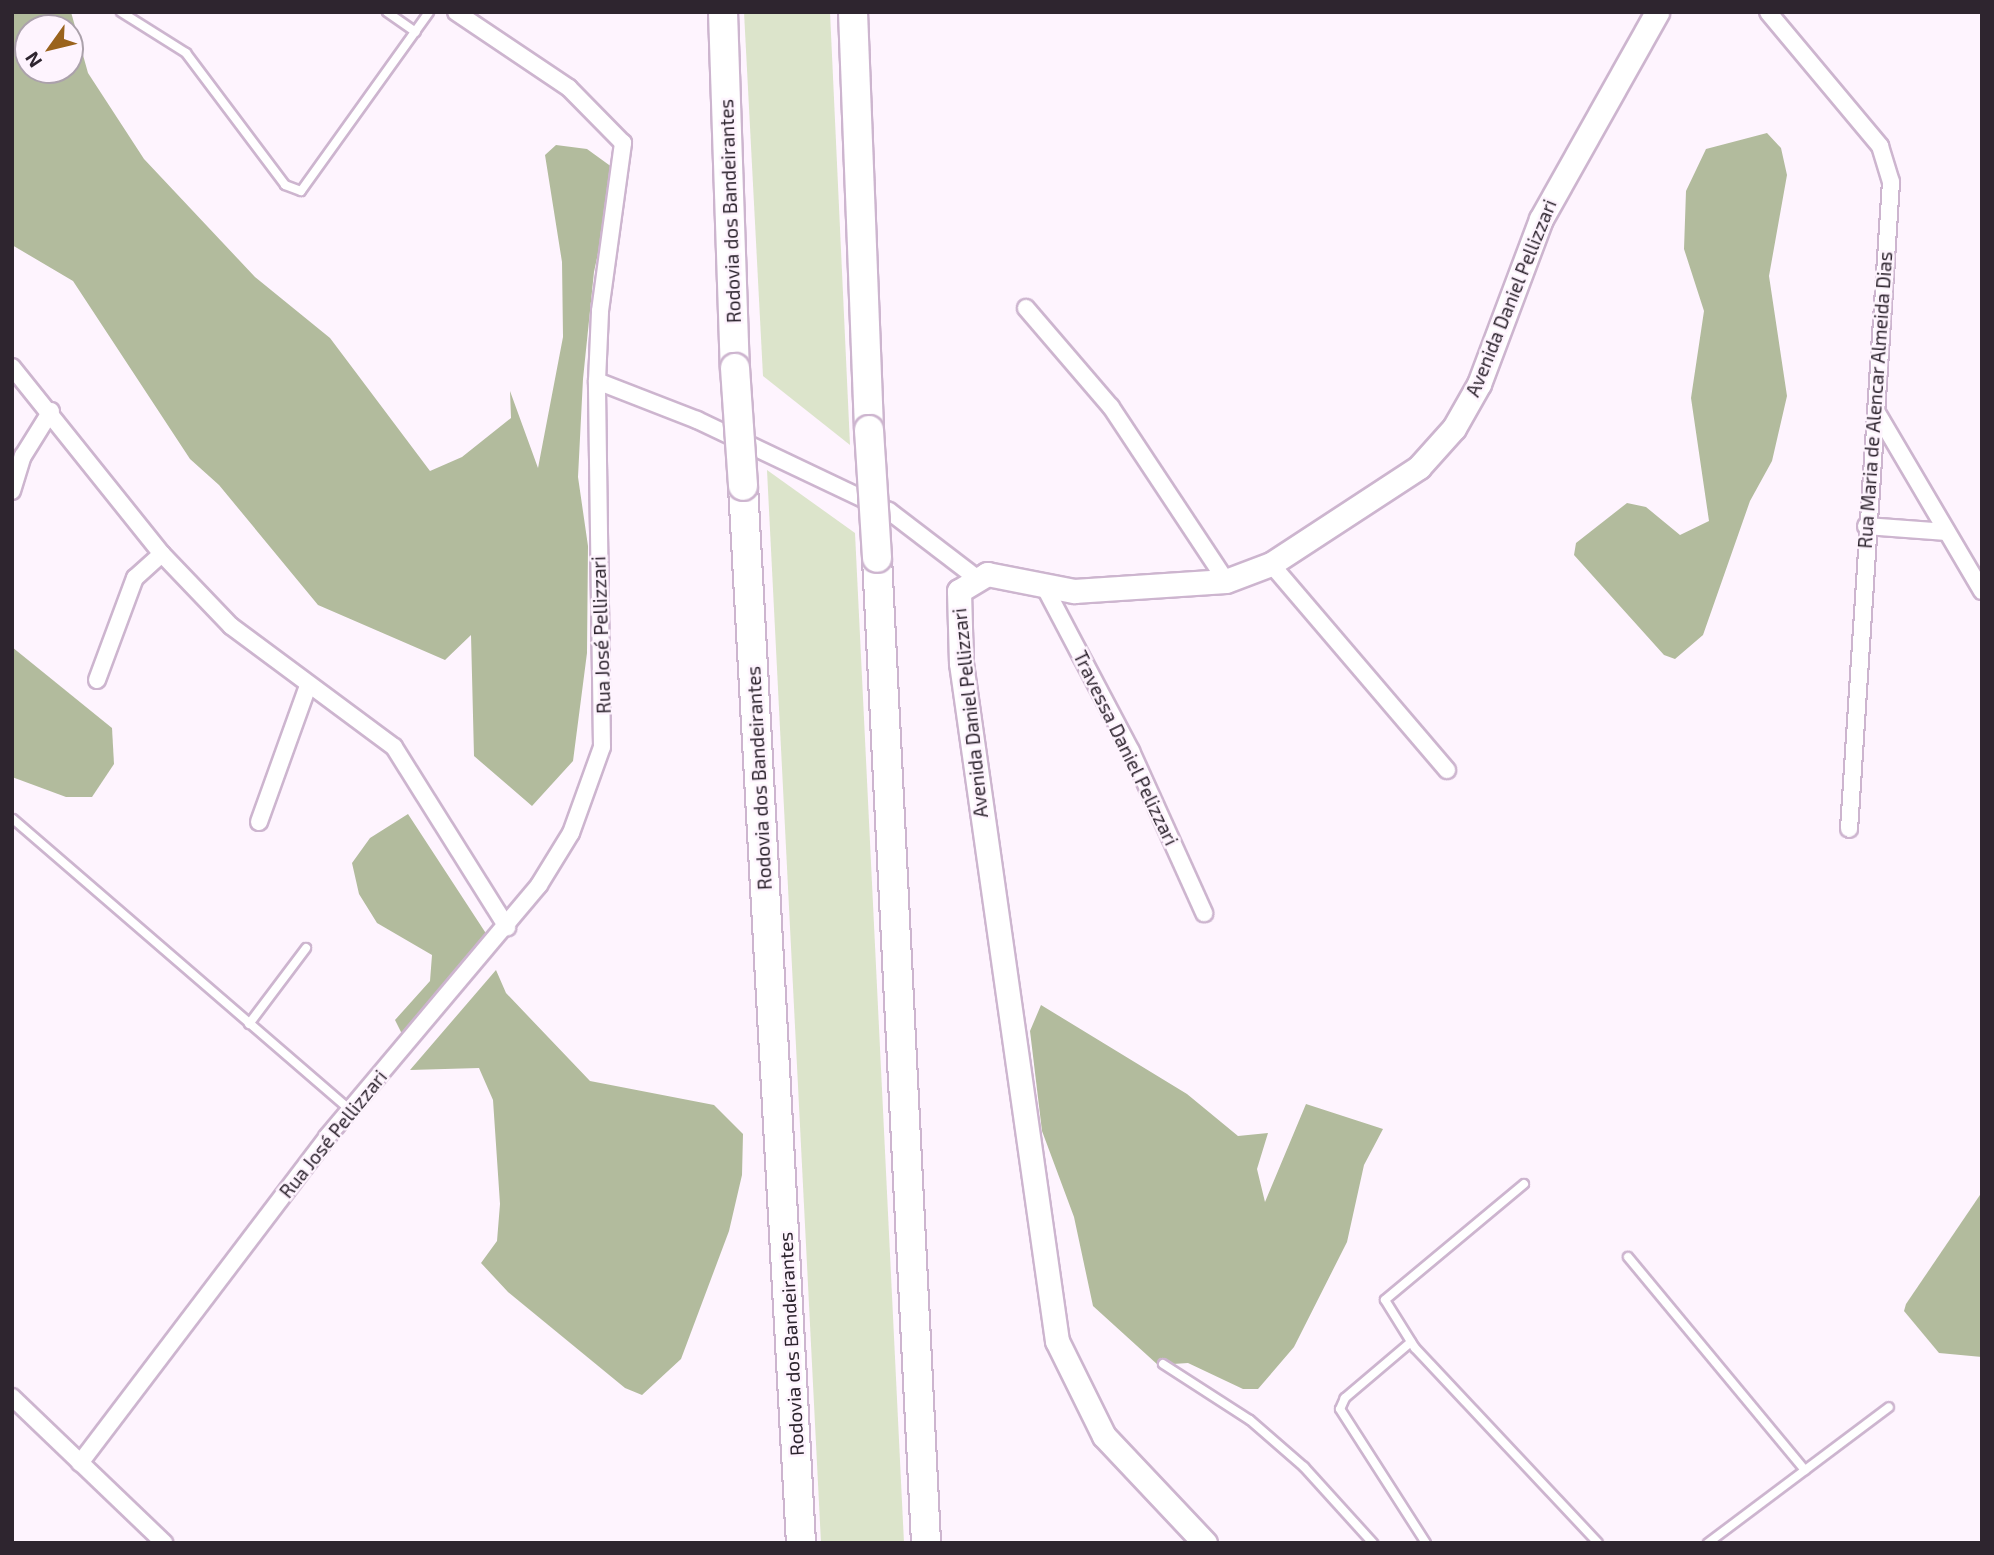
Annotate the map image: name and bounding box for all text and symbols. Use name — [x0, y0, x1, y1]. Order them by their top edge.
north arrow — [14, 14, 84, 84]
text: N — [19, 48, 46, 72]
street label: Rodovia dos Bandeirantes — [715, 99, 745, 323]
street label: Avenida Daniel Pellizzari — [1461, 196, 1561, 400]
street label: Rua Maria de Alencar Almeida Dias — [1853, 250, 1897, 550]
street label: Rua José Pellizzari — [587, 556, 615, 714]
street label: Avenida Daniel Pellizzari — [948, 607, 992, 819]
street label: Travessa Daniel Pelizzari — [1069, 647, 1183, 849]
street label: Rodovia dos Bandeirantes — [742, 665, 776, 891]
street label: Rua José Pellizzari — [274, 1065, 392, 1203]
street label: Rodovia dos Bandeirantes — [774, 1231, 808, 1457]

